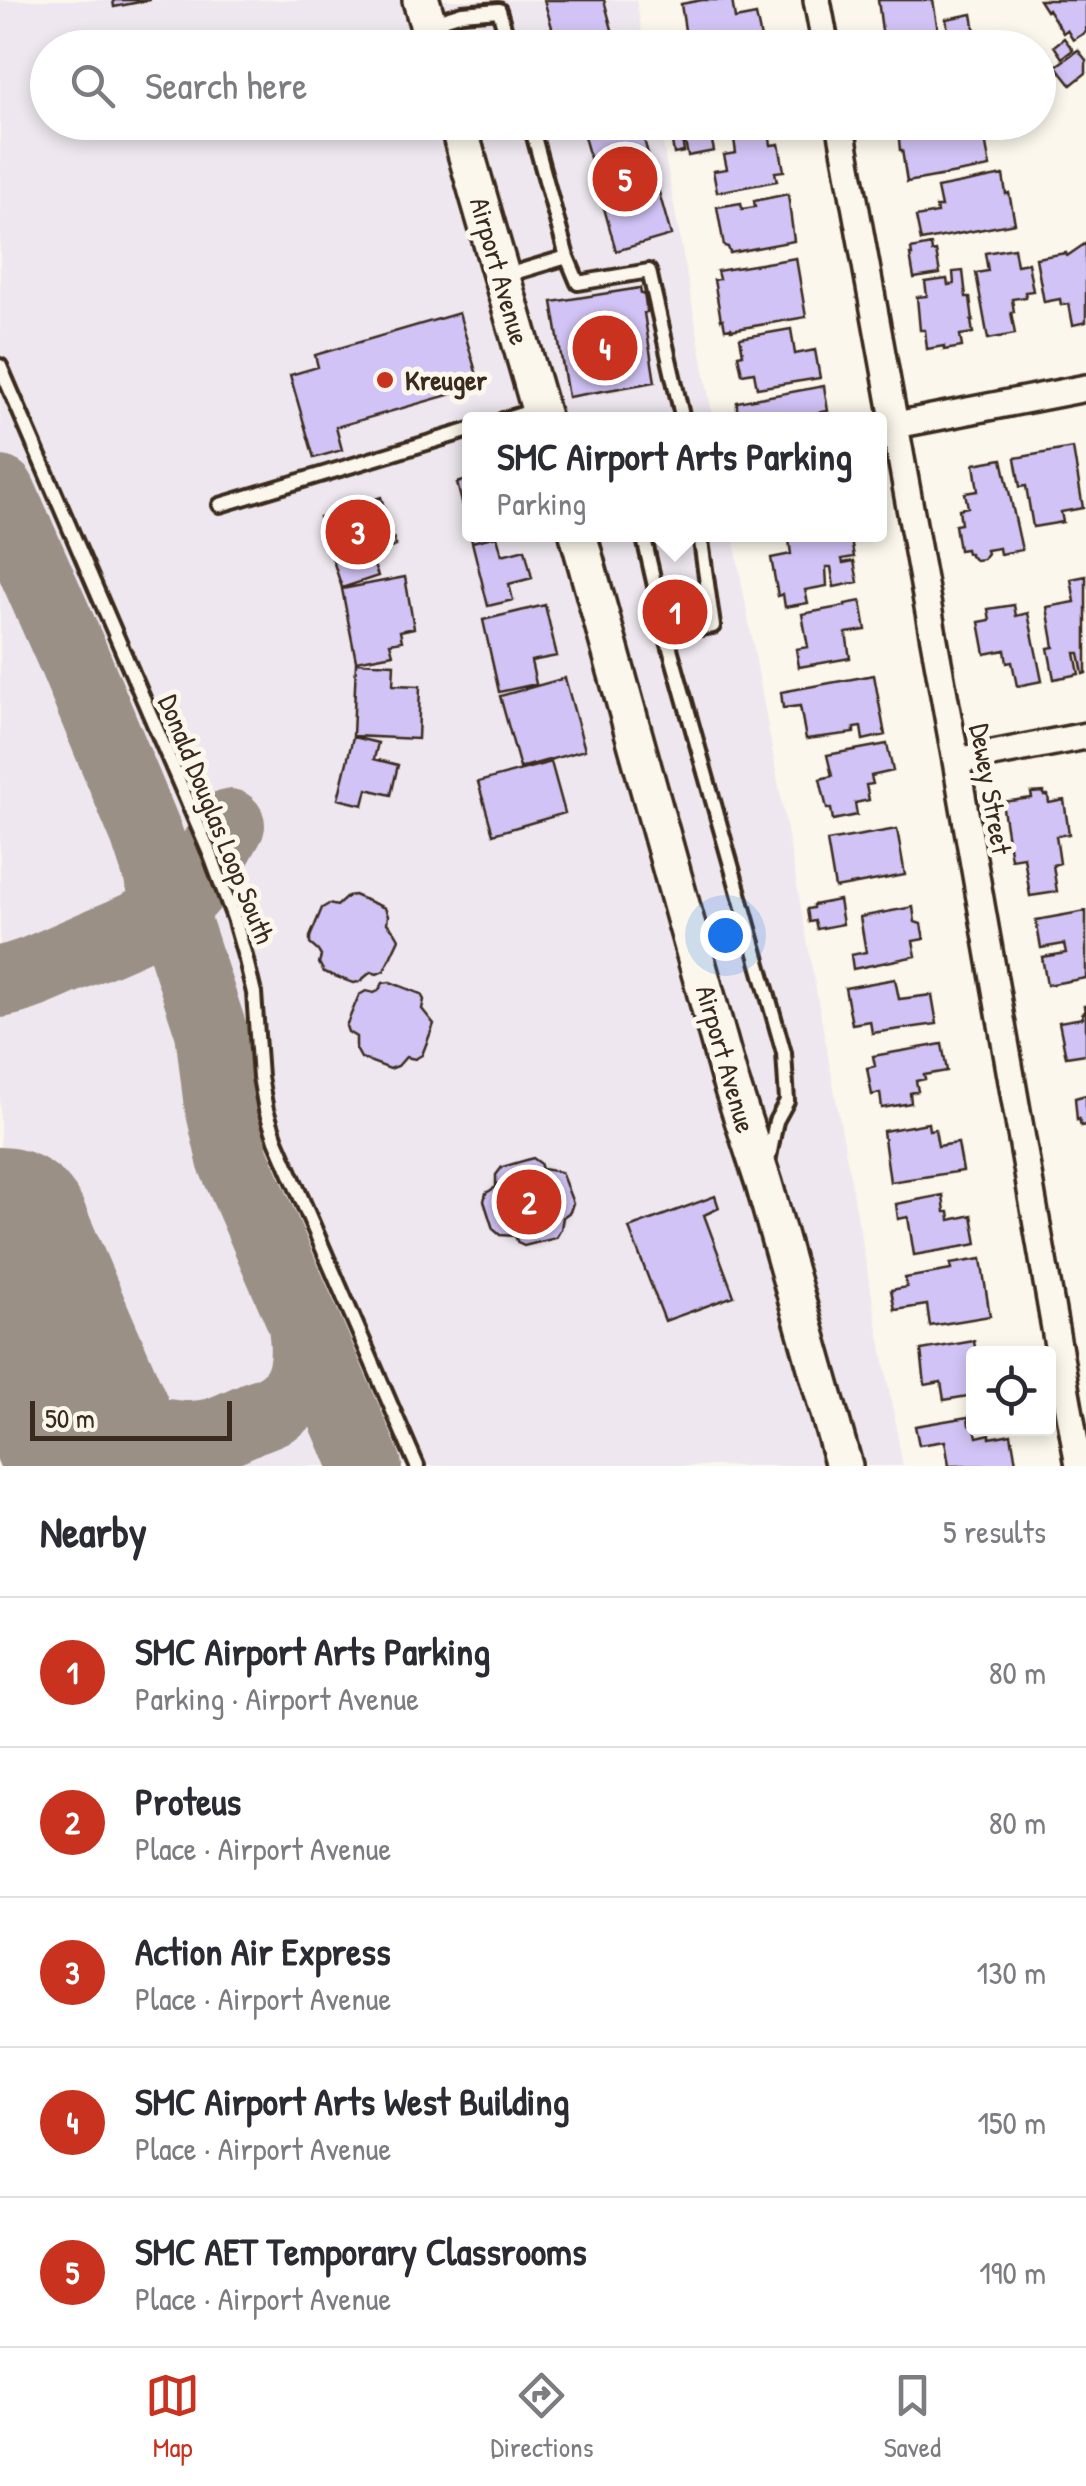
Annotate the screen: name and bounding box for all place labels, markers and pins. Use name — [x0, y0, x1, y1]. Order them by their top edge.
pin: 5 — [592, 142, 658, 216]
pin: 4 — [572, 310, 638, 386]
place label: Kreuger — [405, 361, 487, 400]
marker: Kreuger — [374, 369, 396, 391]
pin: 3 — [326, 494, 390, 570]
pin: 1 — [642, 574, 708, 650]
pin: 2 — [496, 1164, 562, 1240]

